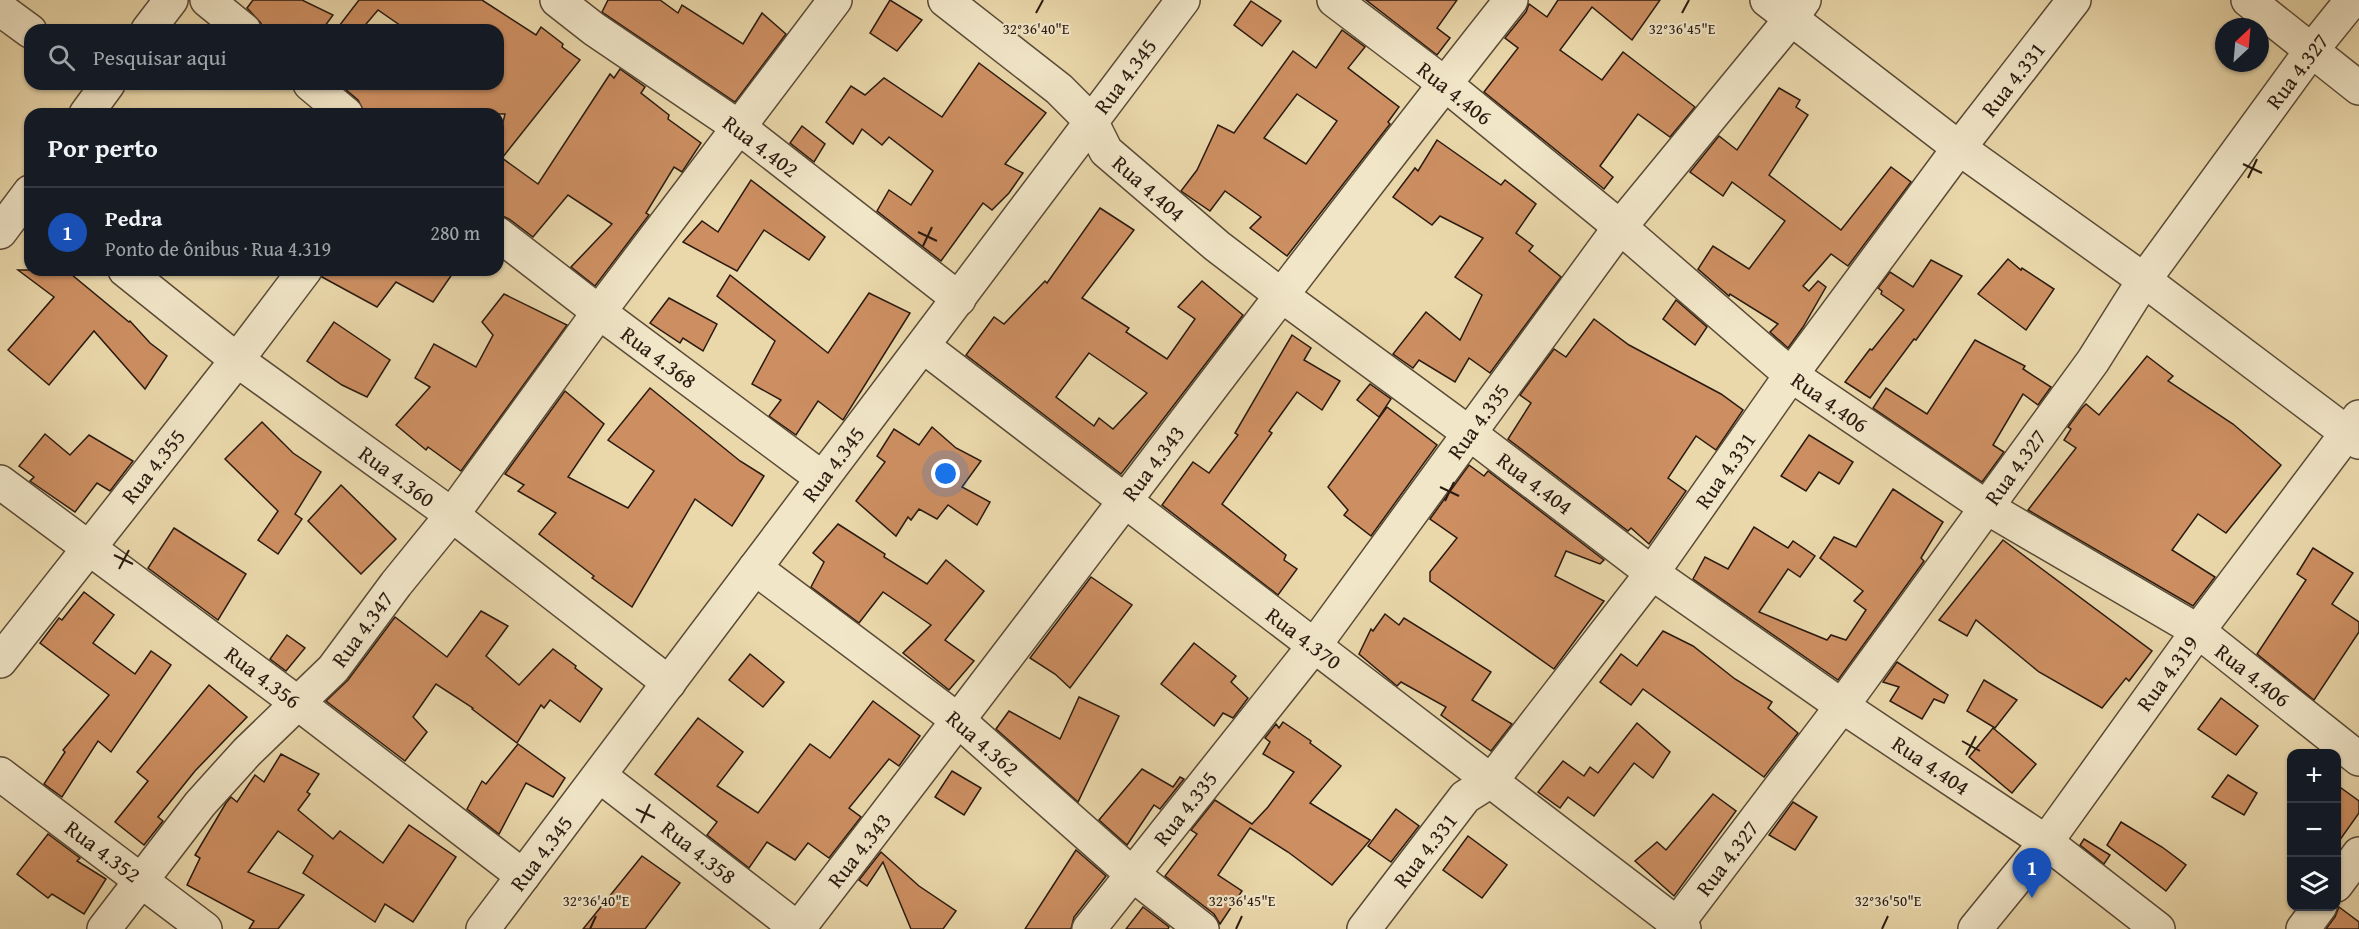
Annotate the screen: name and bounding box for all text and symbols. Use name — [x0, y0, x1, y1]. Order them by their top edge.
text: 32°36'40"E — [1003, 18, 1070, 39]
text: 32°36'45"E — [1649, 18, 1716, 39]
north arrow — [2215, 18, 2269, 72]
search box — [24, 24, 504, 90]
street label: Rua 4.327 — [2258, 26, 2336, 116]
street label: Rua 4.345 — [1086, 31, 1164, 121]
street label: Rua 4.331 — [1973, 35, 2053, 123]
icon: search — [45, 41, 78, 74]
text: Pesquisar aqui — [93, 41, 227, 73]
street label: Rua 4.406 — [1411, 53, 1499, 133]
street label: Rua 4.402 — [716, 107, 806, 185]
text: Por perto — [48, 128, 158, 167]
street label: Rua 4.404 — [1105, 147, 1193, 229]
text: Pedra — [105, 202, 162, 234]
text: 1 — [62, 218, 73, 247]
text: 280 m — [430, 218, 480, 247]
text: Ponto de ônibus · Rua 4.319 — [105, 234, 331, 263]
street label: Rua 4.368 — [614, 318, 704, 396]
street label: Rua 4.406 — [1785, 364, 1875, 440]
street label: Rua 4.335 — [1439, 376, 1517, 466]
street label: Rua 4.343 — [1114, 418, 1192, 508]
street label: Rua 4.345 — [794, 419, 872, 509]
street label: Rua 4.355 — [113, 422, 193, 510]
street label: Rua 4.327 — [1976, 422, 2054, 512]
street label: Rua 4.331 — [1687, 425, 1763, 515]
street label: Rua 4.360 — [352, 437, 442, 515]
street label: Rua 4.404 — [1490, 444, 1580, 522]
your location — [931, 459, 960, 488]
street label: Rua 4.347 — [323, 584, 401, 674]
street label: Rua 4.370 — [1259, 599, 1349, 677]
street label: Rua 4.319 — [2128, 628, 2206, 718]
street label: Rua 4.406 — [2209, 635, 2297, 715]
street label: Rua 4.356 — [218, 638, 308, 716]
street label: Rua 4.362 — [939, 702, 1027, 784]
street label: Rua 4.404 — [1886, 727, 1976, 803]
map controls — [2287, 749, 2341, 911]
button: + — [2287, 749, 2341, 803]
street label: Rua 4.335 — [1145, 764, 1225, 852]
button: − — [2287, 803, 2341, 857]
street label: Rua 4.343 — [819, 806, 899, 894]
street label: Rua 4.331 — [1385, 806, 1465, 894]
street label: Rua 4.345 — [502, 808, 580, 898]
street label: Rua 4.352 — [58, 812, 148, 890]
street label: Rua 4.358 — [655, 812, 743, 892]
street label: Rua 4.327 — [1688, 813, 1766, 903]
pin: 1 — [2012, 848, 2052, 898]
button: layers — [2287, 857, 2341, 911]
text: 32°36'40"E — [563, 890, 630, 911]
text: 32°36'45"E — [1209, 890, 1276, 911]
text: 32°36'50"E — [1855, 890, 1922, 911]

